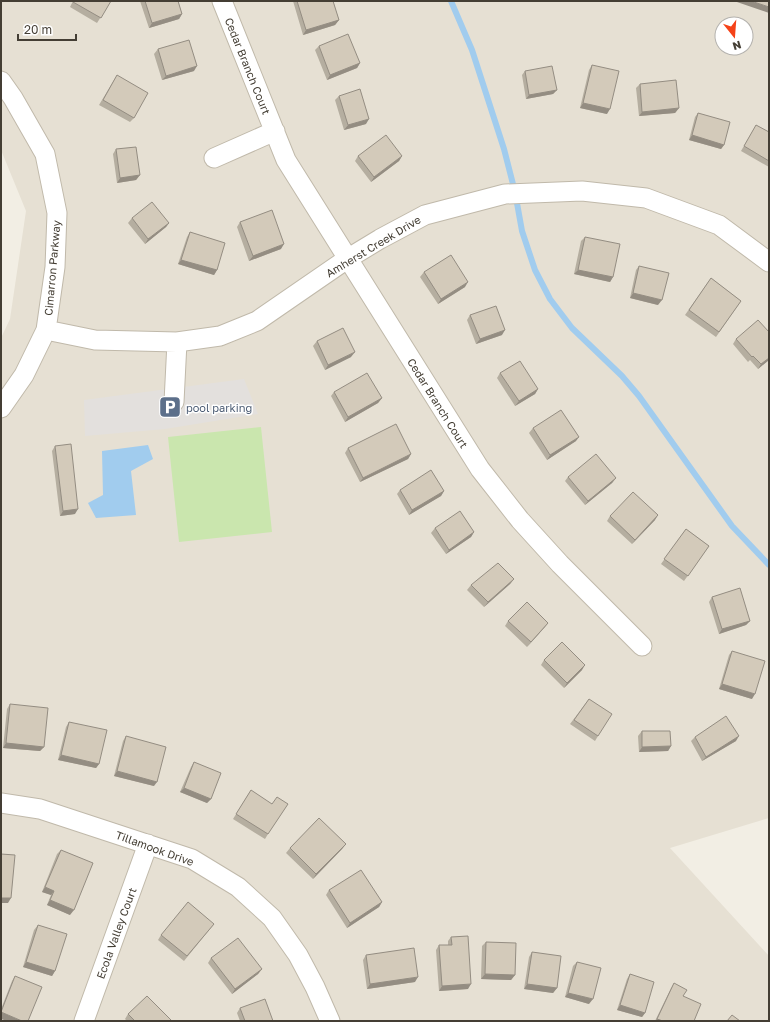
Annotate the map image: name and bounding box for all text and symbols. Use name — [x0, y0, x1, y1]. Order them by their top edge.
scale bar — [18, 16, 76, 42]
street label: Cedar Branch Court — [223, 16, 273, 116]
north arrow — [714, 16, 754, 56]
text: 20 m — [24, 22, 52, 37]
text: N — [731, 39, 743, 53]
street label: Amherst Creek Drive — [323, 213, 423, 279]
street label: Cimarron Parkway — [41, 220, 63, 316]
street label: Cedar Branch Court — [405, 356, 471, 450]
parking icon: pool parking — [157, 394, 183, 420]
place label: pool parking — [186, 401, 252, 414]
street label: Tillamook Drive — [114, 828, 196, 868]
street label: Ecola Valley Court — [93, 886, 139, 980]

